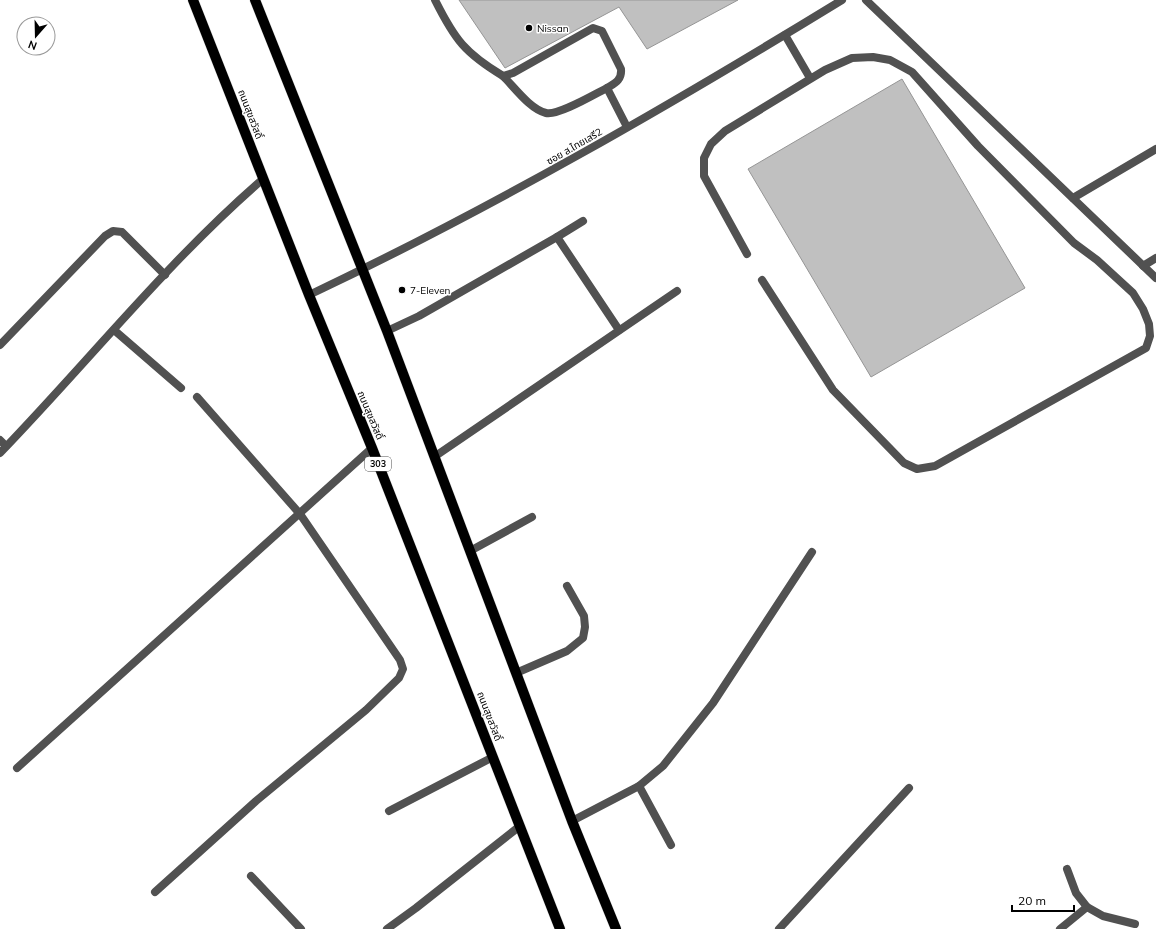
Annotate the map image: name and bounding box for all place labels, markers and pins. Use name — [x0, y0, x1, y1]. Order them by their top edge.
place label: Nissan — [537, 22, 569, 35]
marker: Nissan — [524, 23, 534, 33]
place label: 7-Eleven — [410, 284, 451, 297]
marker: 7-Eleven — [397, 285, 407, 295]

